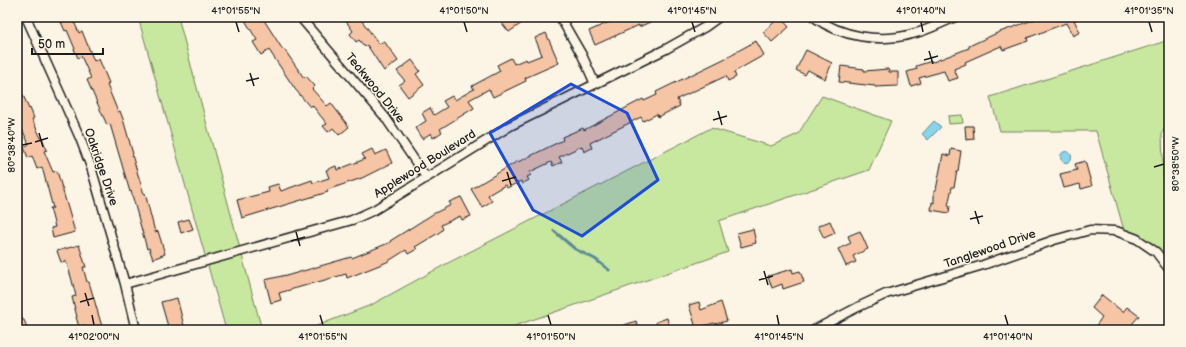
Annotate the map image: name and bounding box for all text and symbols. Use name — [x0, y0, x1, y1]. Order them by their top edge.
text: 41°01'55"N — [211, 5, 261, 17]
text: 41°01'50"N — [439, 5, 489, 17]
text: 41°01'45"N — [667, 5, 717, 17]
text: 41°01'40"N — [896, 5, 946, 17]
text: 41°01'35"N — [1124, 5, 1174, 17]
scale bar — [32, 30, 103, 56]
text: 50 m — [38, 37, 65, 52]
street label: Teakwood Drive — [342, 50, 408, 126]
text: 80°38'40"W — [6, 117, 18, 173]
street label: Oakridge Drive — [81, 126, 121, 208]
street label: Applewood Boulevard — [371, 126, 479, 201]
text: 80°38'50"W — [1170, 137, 1182, 192]
street label: Tanglewood Drive — [942, 226, 1038, 272]
text: 41°02'00"N — [68, 331, 120, 343]
text: 41°01'55"N — [298, 331, 348, 343]
text: 41°01'50"N — [526, 331, 576, 343]
text: 41°01'45"N — [754, 331, 804, 343]
text: 41°01'40"N — [983, 331, 1033, 343]

